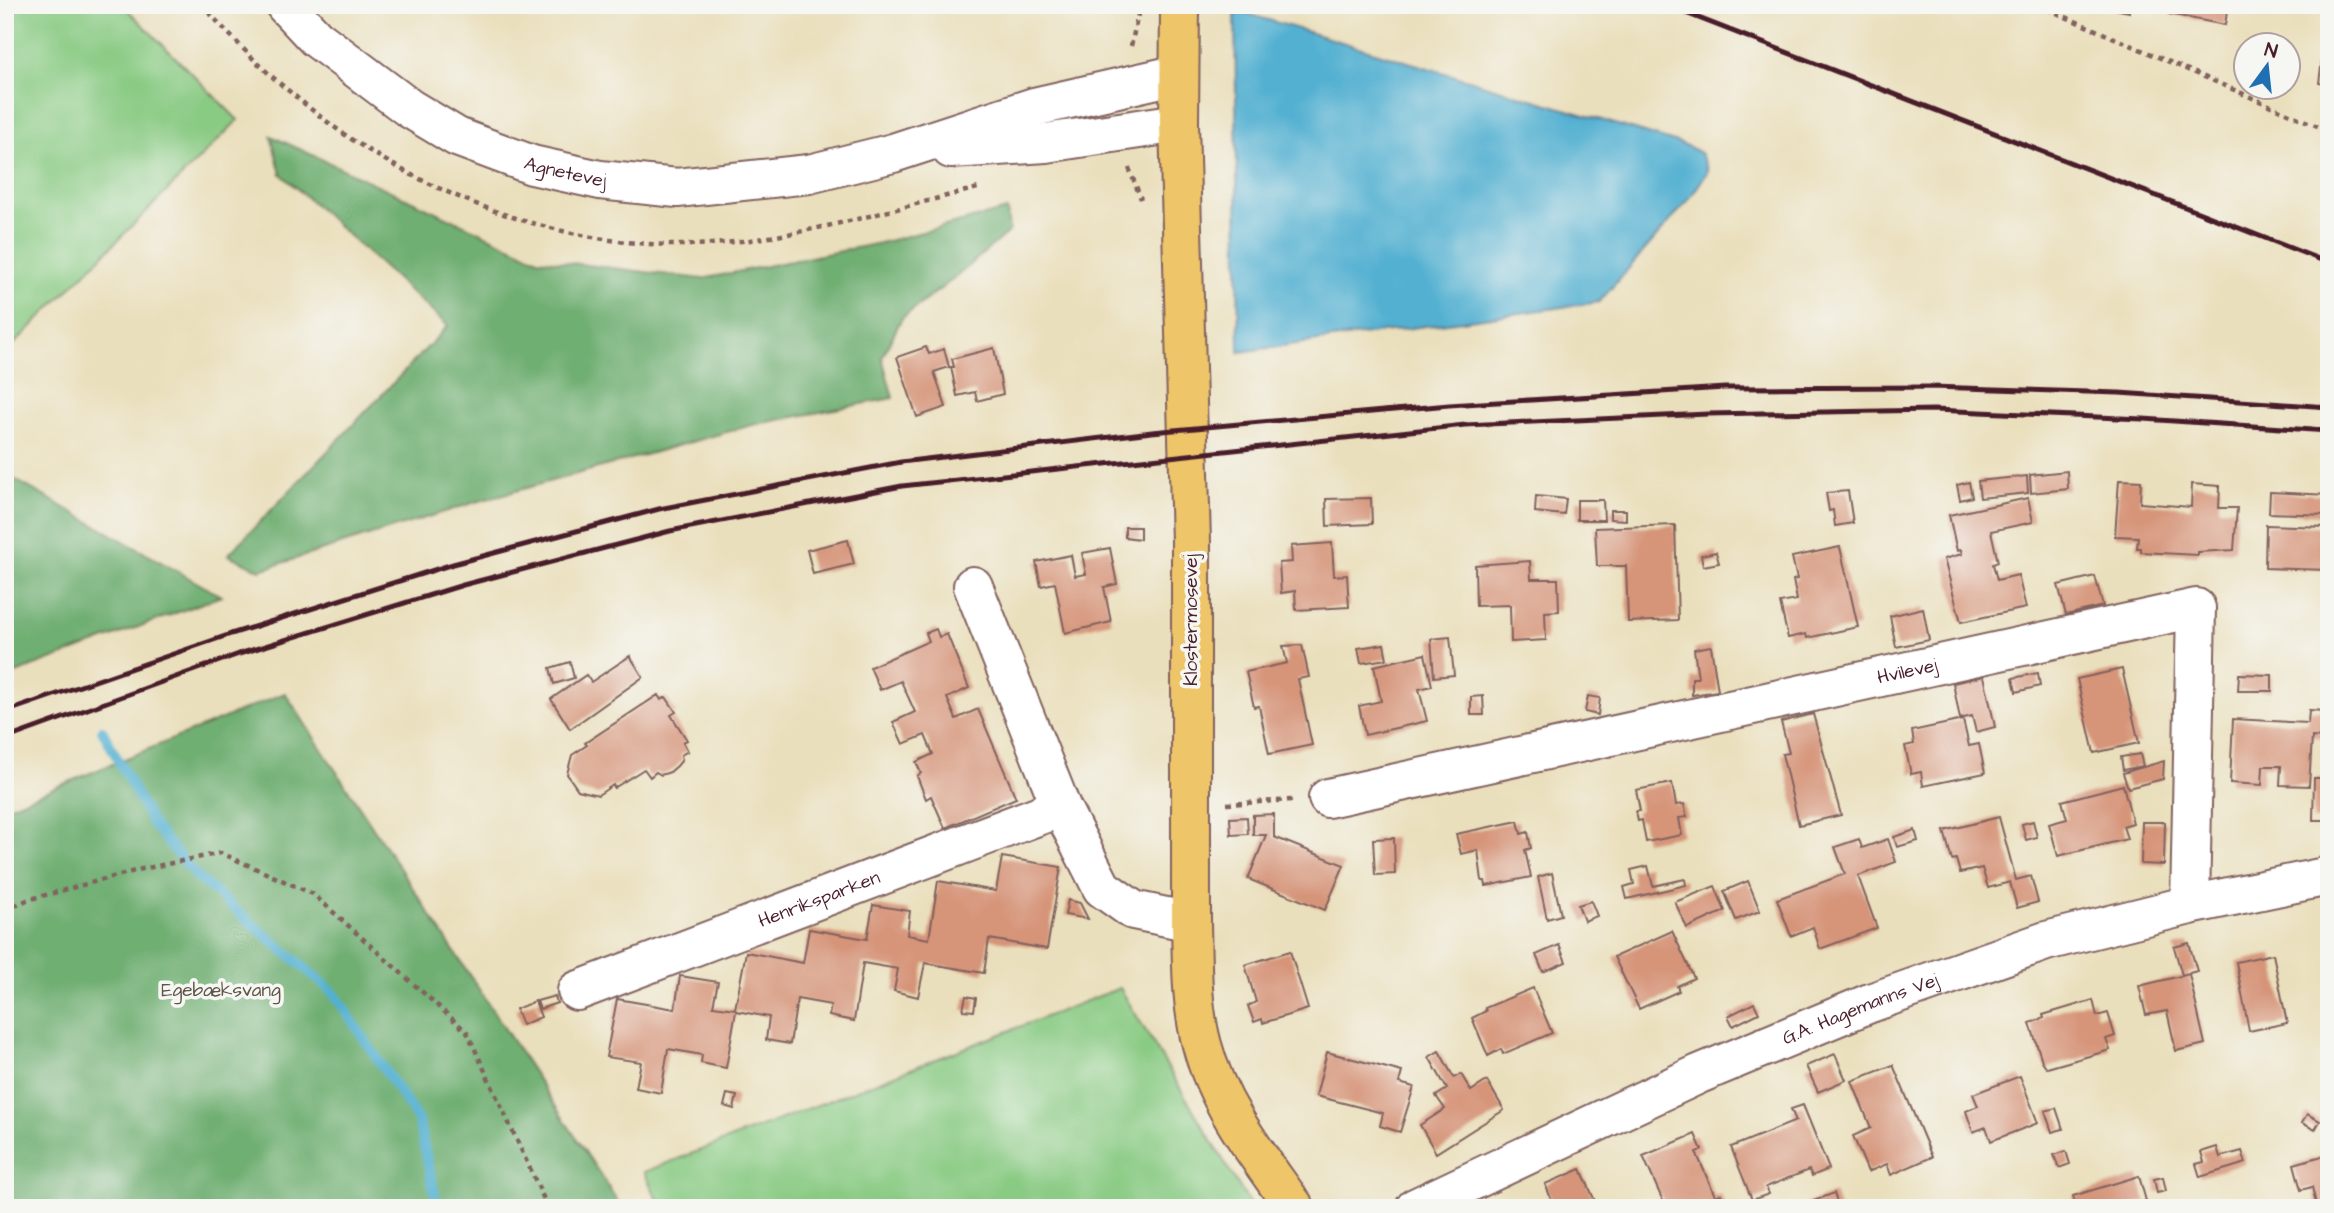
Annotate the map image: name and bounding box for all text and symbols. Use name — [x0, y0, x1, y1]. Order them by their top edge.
north arrow — [2232, 32, 2302, 102]
text: N — [2262, 36, 2280, 66]
street label: Agnetevej — [520, 150, 608, 194]
street label: Klostermosevej — [1178, 553, 1205, 686]
street label: Hvilevej — [1875, 651, 1941, 691]
street label: Henriksparken — [754, 864, 884, 934]
street label: G.A. Hagemanns Vej — [1778, 966, 1943, 1052]
park label: Egebæksvang — [161, 977, 281, 1005]

